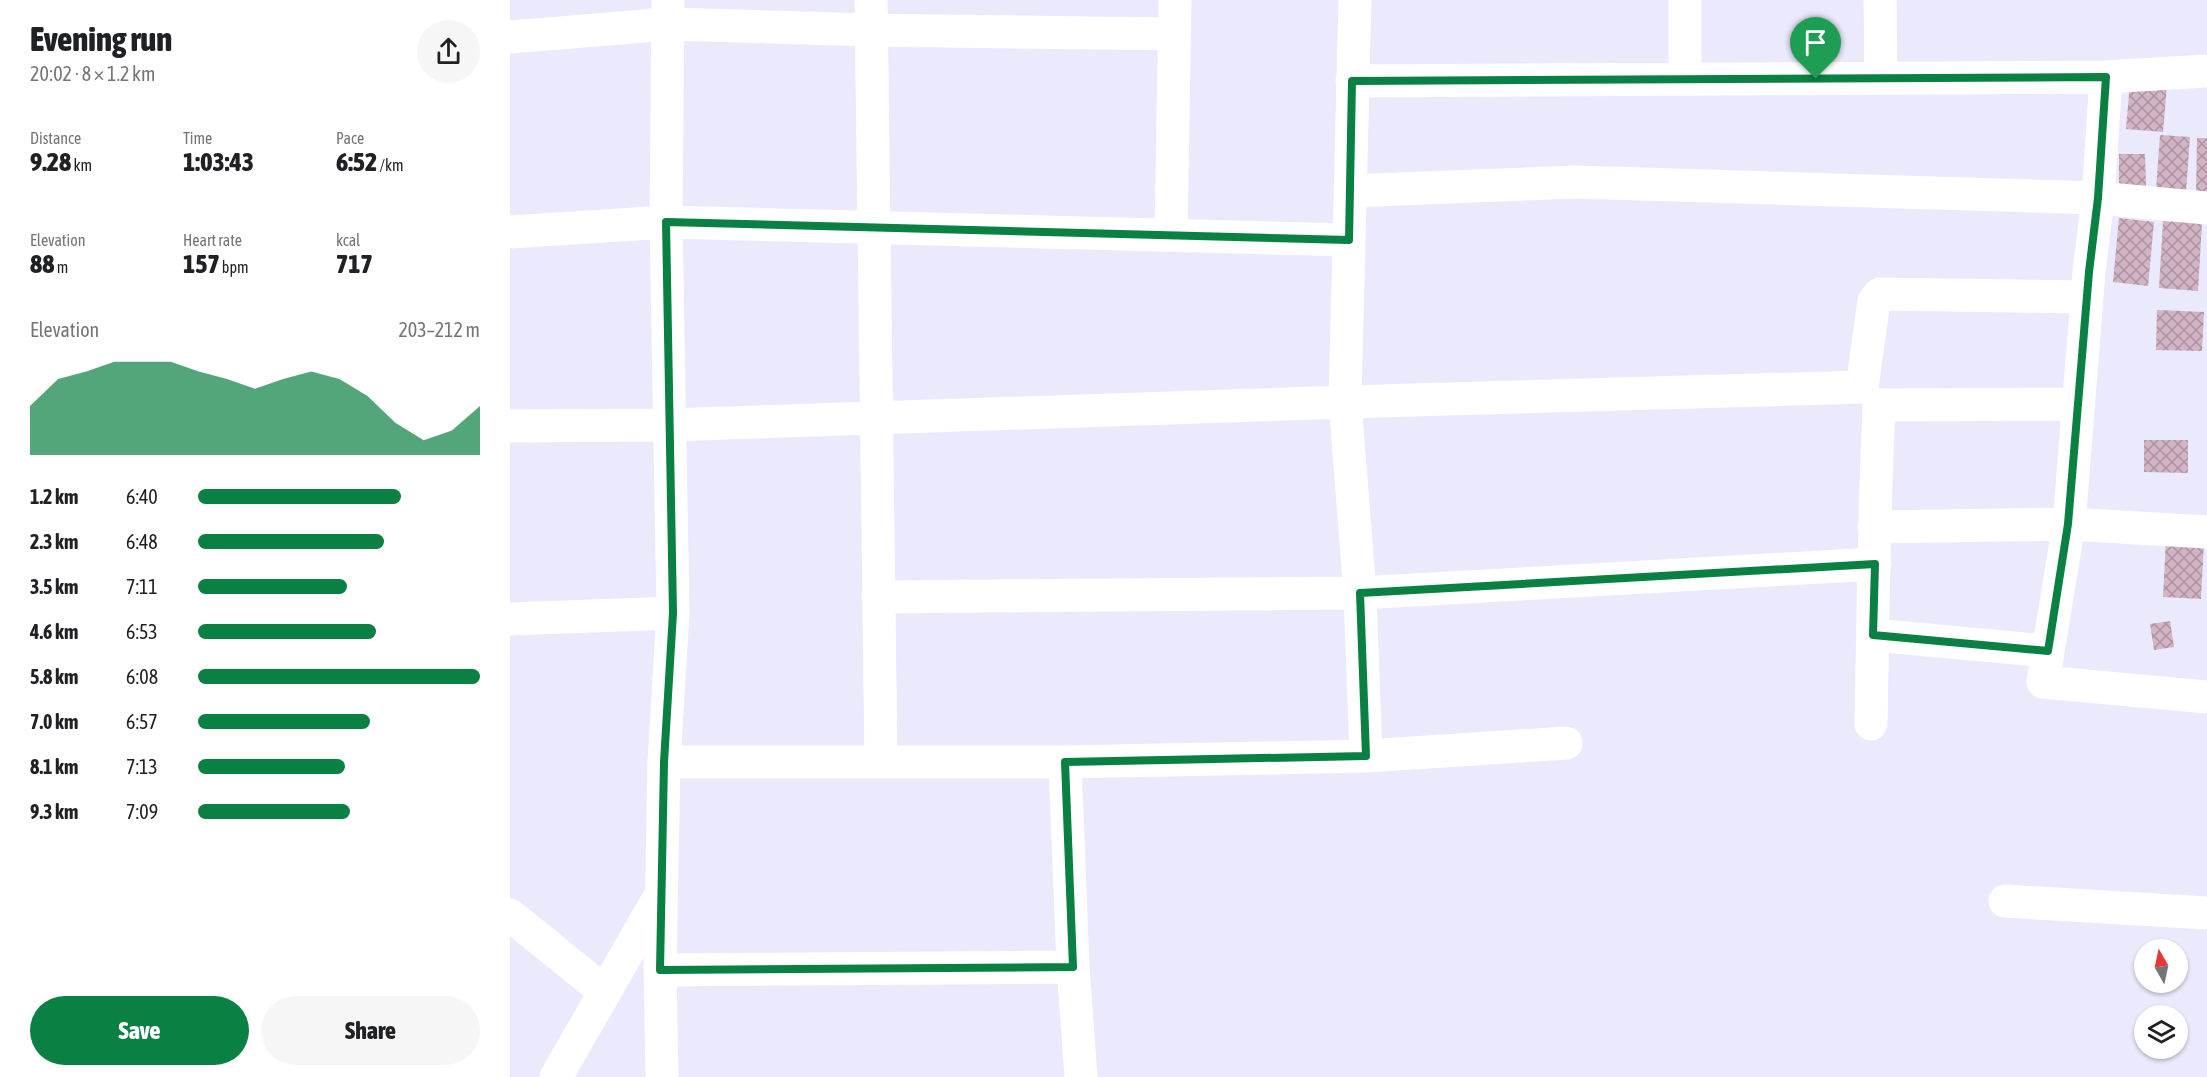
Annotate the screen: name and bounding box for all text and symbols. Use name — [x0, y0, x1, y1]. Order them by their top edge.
pin — [1790, 17, 1841, 79]
text: Evening run — [30, 20, 172, 58]
button: share — [417, 20, 480, 83]
icon: arrive — [1799, 26, 1832, 59]
text: 20:02 · 8 × 1.2 km — [30, 62, 155, 85]
text: Distance — [30, 129, 81, 147]
text: Time — [183, 129, 212, 147]
text: Pace — [336, 129, 364, 147]
text: 9.28 — [30, 147, 71, 177]
text: 1:03:43 — [183, 147, 254, 177]
text: 6:52 — [336, 147, 377, 177]
text: km — [71, 156, 92, 174]
text: /km — [377, 156, 403, 174]
text: Elevation — [30, 231, 85, 249]
text: Heart rate — [183, 231, 242, 249]
text: kcal — [336, 231, 360, 249]
text: 88 — [30, 249, 54, 279]
text: 157 — [183, 249, 220, 279]
text: 717 — [336, 249, 373, 279]
text: m — [54, 258, 68, 276]
text: bpm — [220, 258, 249, 276]
text: Elevation — [30, 318, 99, 341]
text: 203–212 m — [398, 318, 480, 341]
text: 1.2 km — [30, 485, 78, 508]
text: 6:40 — [126, 485, 158, 508]
text: 2.3 km — [30, 530, 78, 553]
text: 6:48 — [126, 530, 158, 553]
text: 3.5 km — [30, 575, 78, 598]
text: 7:11 — [126, 575, 158, 598]
text: 4.6 km — [30, 620, 78, 643]
text: 6:53 — [126, 620, 158, 643]
text: 5.8 km — [30, 665, 78, 688]
text: 6:08 — [126, 665, 158, 688]
text: 7.0 km — [30, 710, 78, 733]
text: 6:57 — [126, 710, 158, 733]
text: 8.1 km — [30, 755, 78, 778]
text: 7:13 — [126, 755, 158, 778]
text: 9.3 km — [30, 800, 78, 823]
text: 7:09 — [126, 800, 158, 823]
north arrow — [2134, 939, 2188, 993]
map controls — [2134, 939, 2188, 1059]
button: Save — [30, 996, 249, 1065]
button: Share — [261, 996, 480, 1065]
button: layers — [2134, 1005, 2188, 1059]

